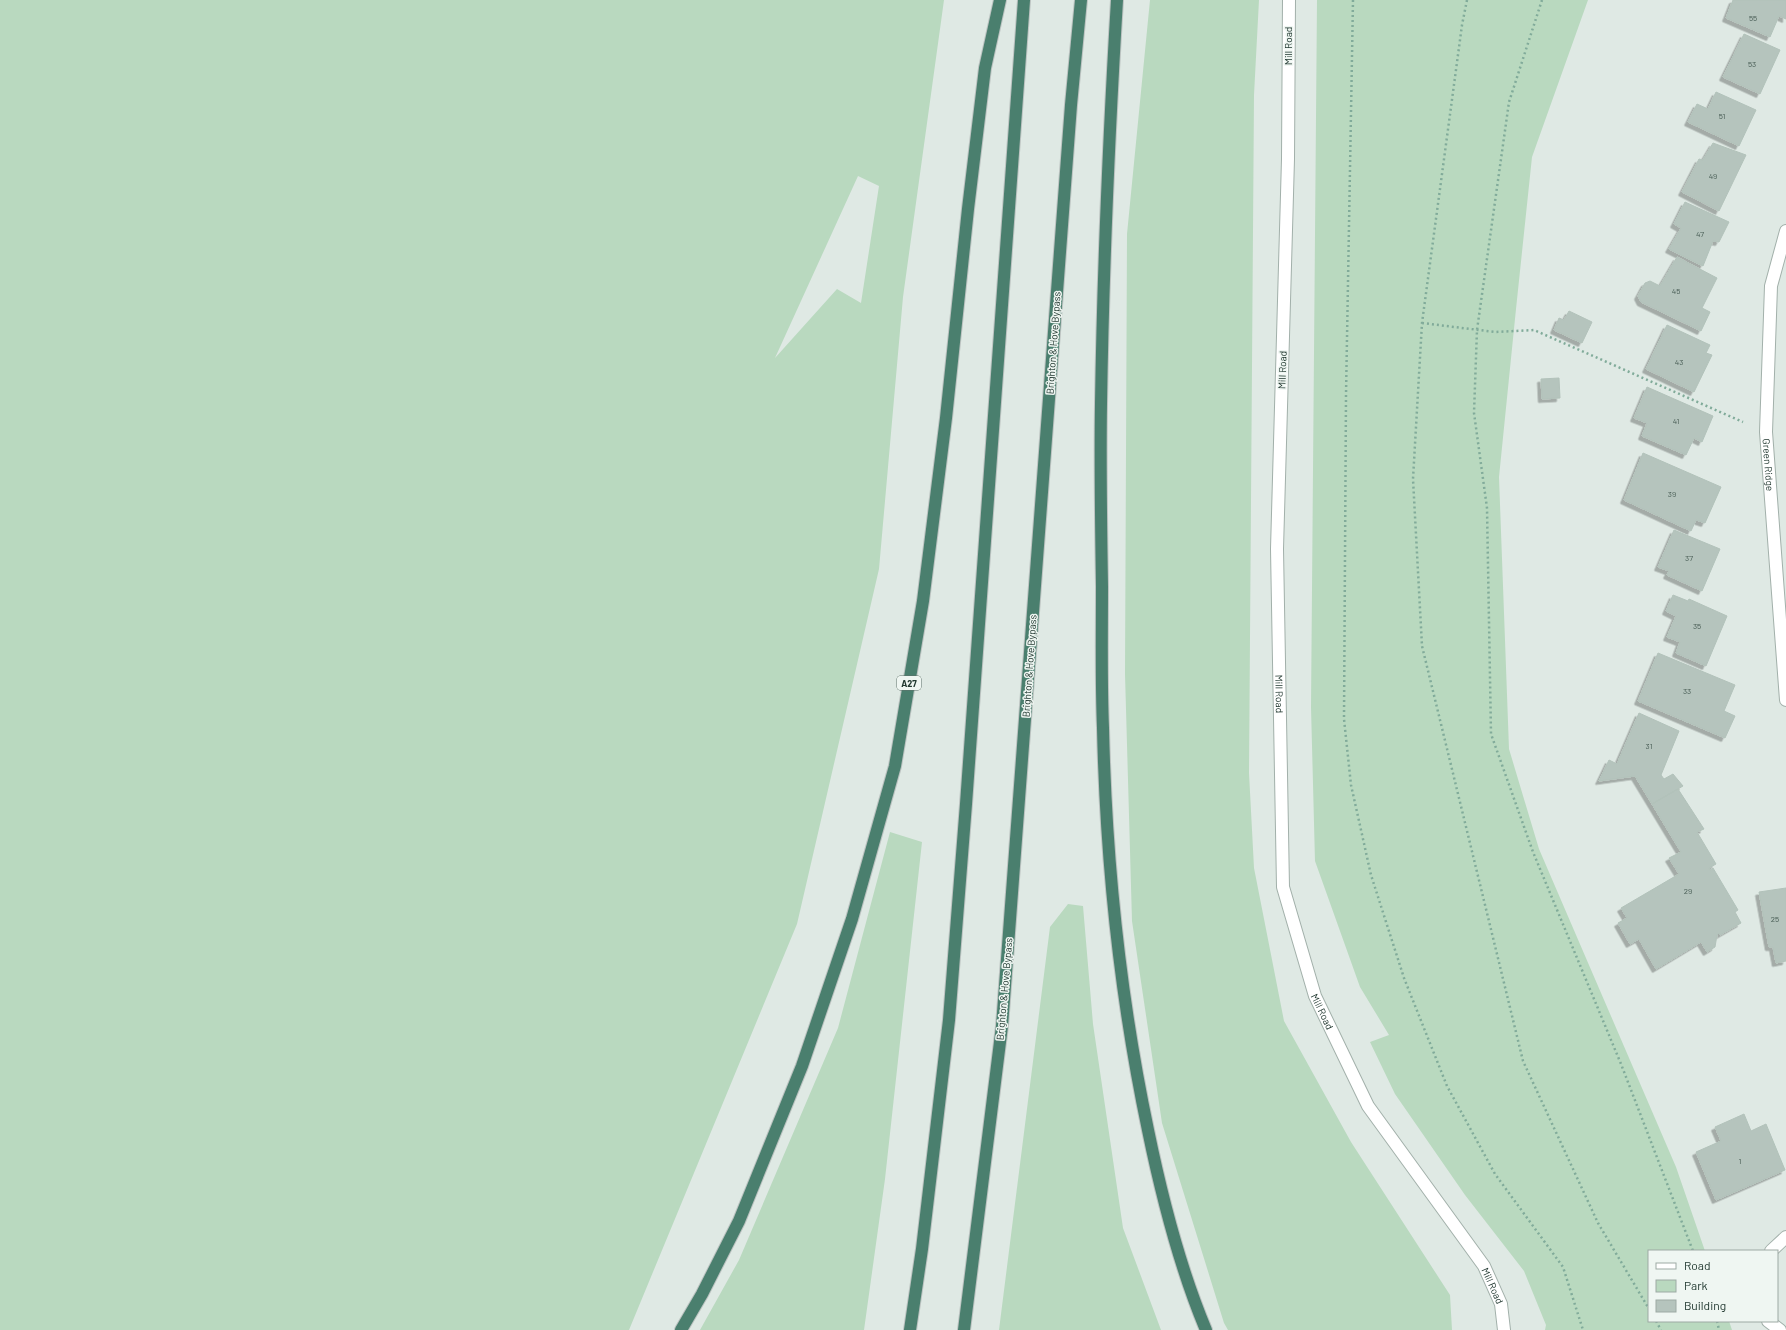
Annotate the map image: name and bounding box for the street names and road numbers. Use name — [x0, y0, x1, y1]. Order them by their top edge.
street label: Mill Road — [1282, 27, 1294, 65]
street label: Brighton & Hove Bypass — [1043, 291, 1063, 395]
street label: Mill Road — [1275, 351, 1289, 389]
street label: Green Ridge — [1761, 438, 1776, 492]
street label: Brighton & Hove Bypass — [1019, 614, 1039, 718]
street label: Mill Road — [1273, 674, 1286, 713]
road number: A27 — [897, 676, 921, 690]
street label: Brighton & Hove Bypass — [994, 937, 1014, 1041]
street label: Mill Road — [1309, 992, 1336, 1031]
street label: Mill Road — [1479, 1266, 1506, 1306]

